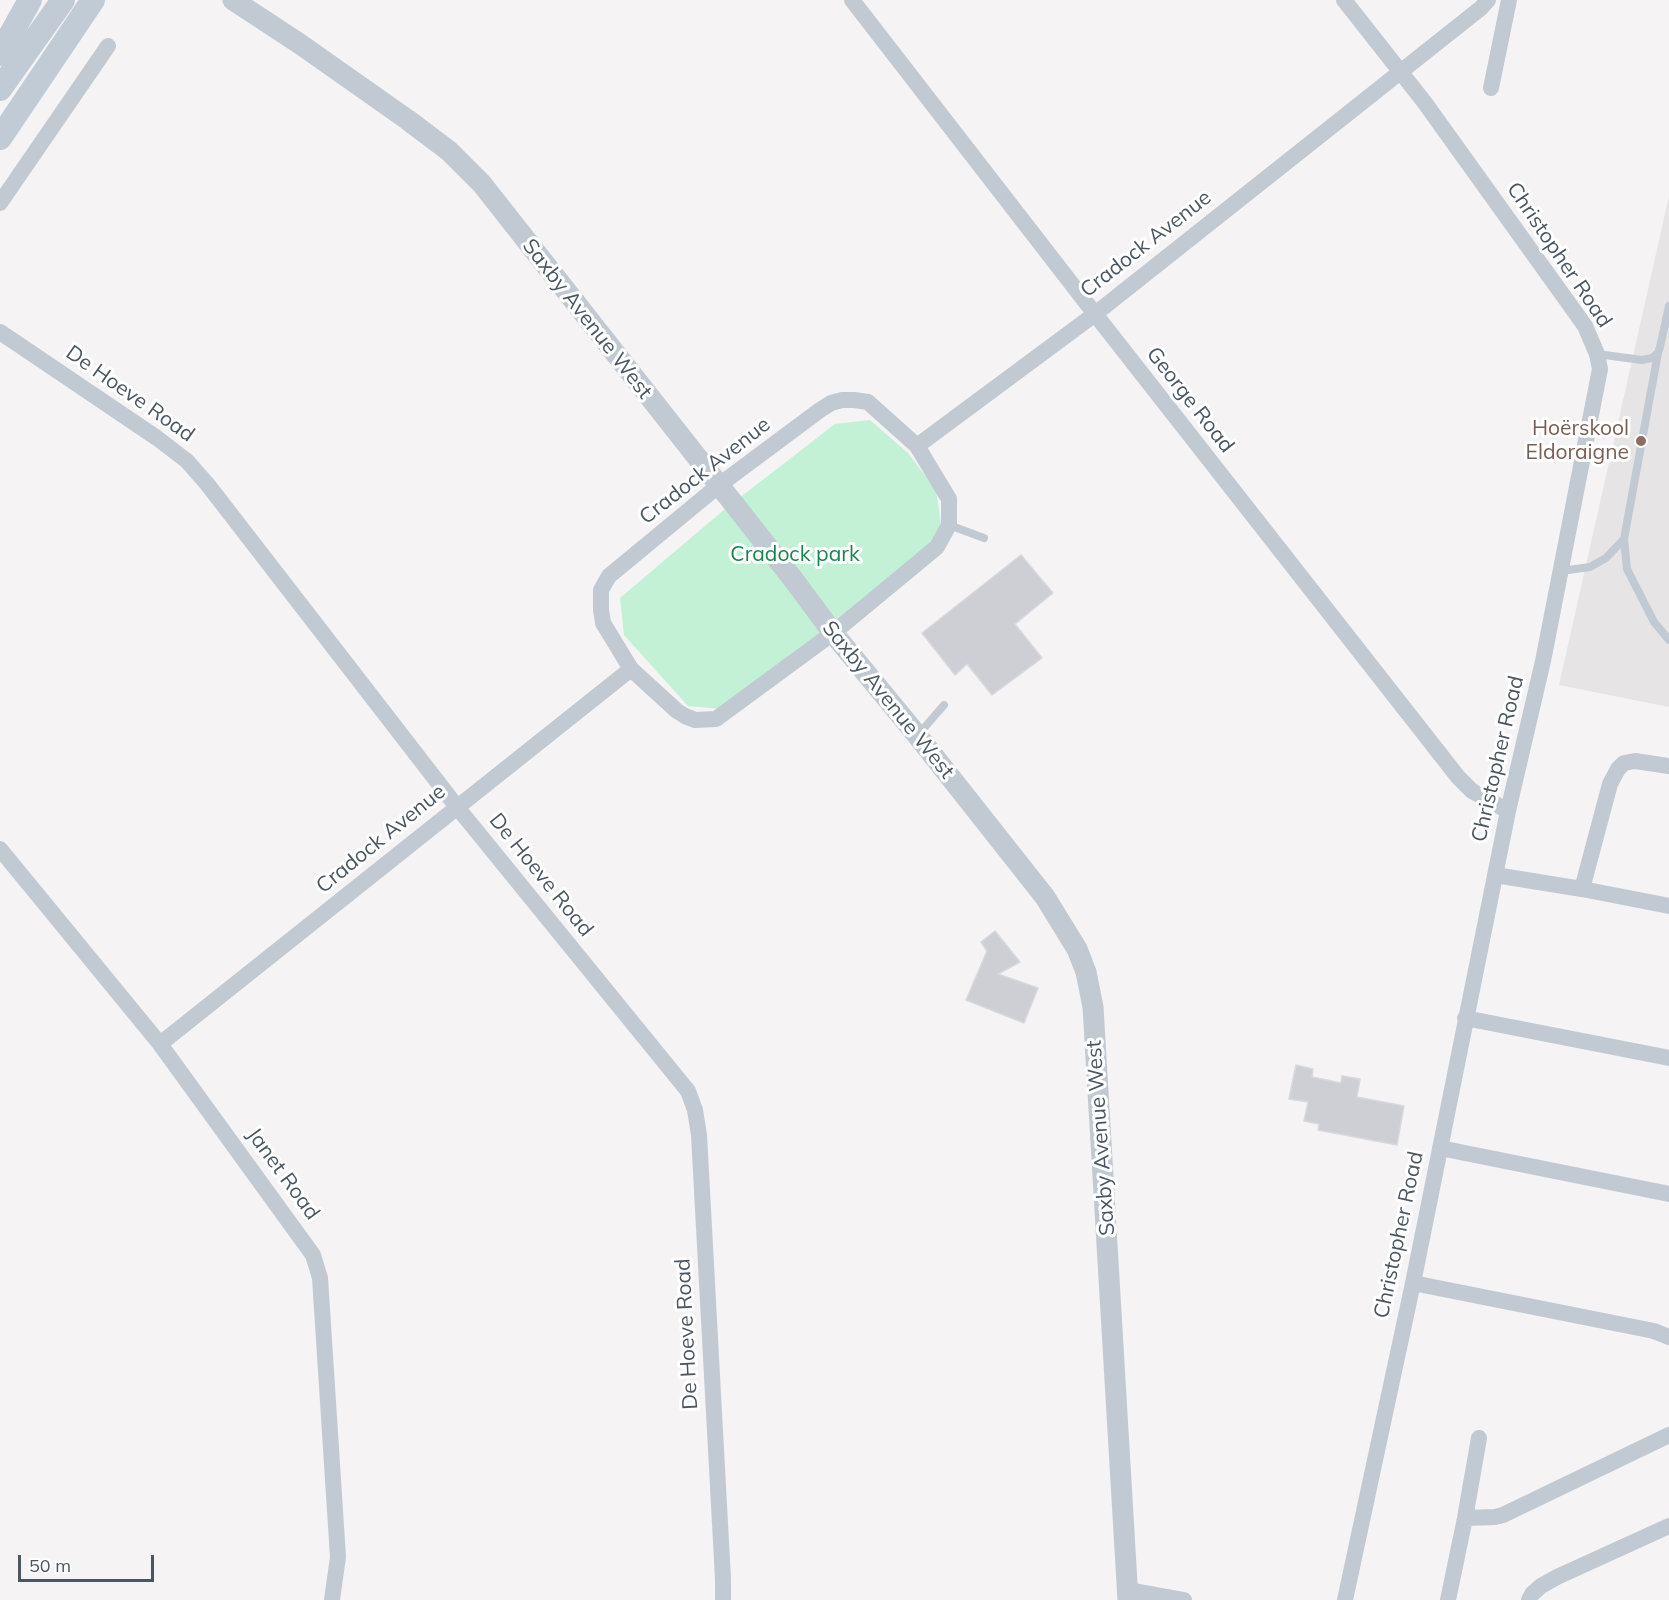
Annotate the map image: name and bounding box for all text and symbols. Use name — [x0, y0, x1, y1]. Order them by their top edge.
street label: Christopher Road — [1501, 178, 1617, 332]
street label: Cradock Avenue — [1076, 185, 1216, 303]
street label: Saxby Avenue West — [517, 234, 657, 404]
street label: De Hoeve Road — [61, 340, 199, 448]
street label: George Road — [1141, 342, 1239, 458]
street label: Cradock Avenue — [635, 412, 775, 530]
place label: Hoërskool Eldoraigne — [1526, 416, 1629, 466]
marker: Hoërskool Eldoraigne — [1634, 434, 1648, 448]
park label: Cradock park — [730, 542, 860, 568]
street label: Saxby Avenue West — [817, 616, 959, 784]
street label: Christopher Road — [1467, 673, 1529, 845]
street label: Cradock Avenue — [311, 779, 451, 899]
street label: De Hoeve Road — [484, 808, 598, 942]
street label: Saxby Avenue West — [1082, 1039, 1120, 1237]
street label: Janet Road — [241, 1123, 325, 1225]
street label: Christopher Road — [1369, 1149, 1429, 1321]
street label: De Hoeve Road — [670, 1258, 704, 1410]
scale bar — [21, 1543, 158, 1581]
text: 50 m — [29, 1554, 71, 1577]

